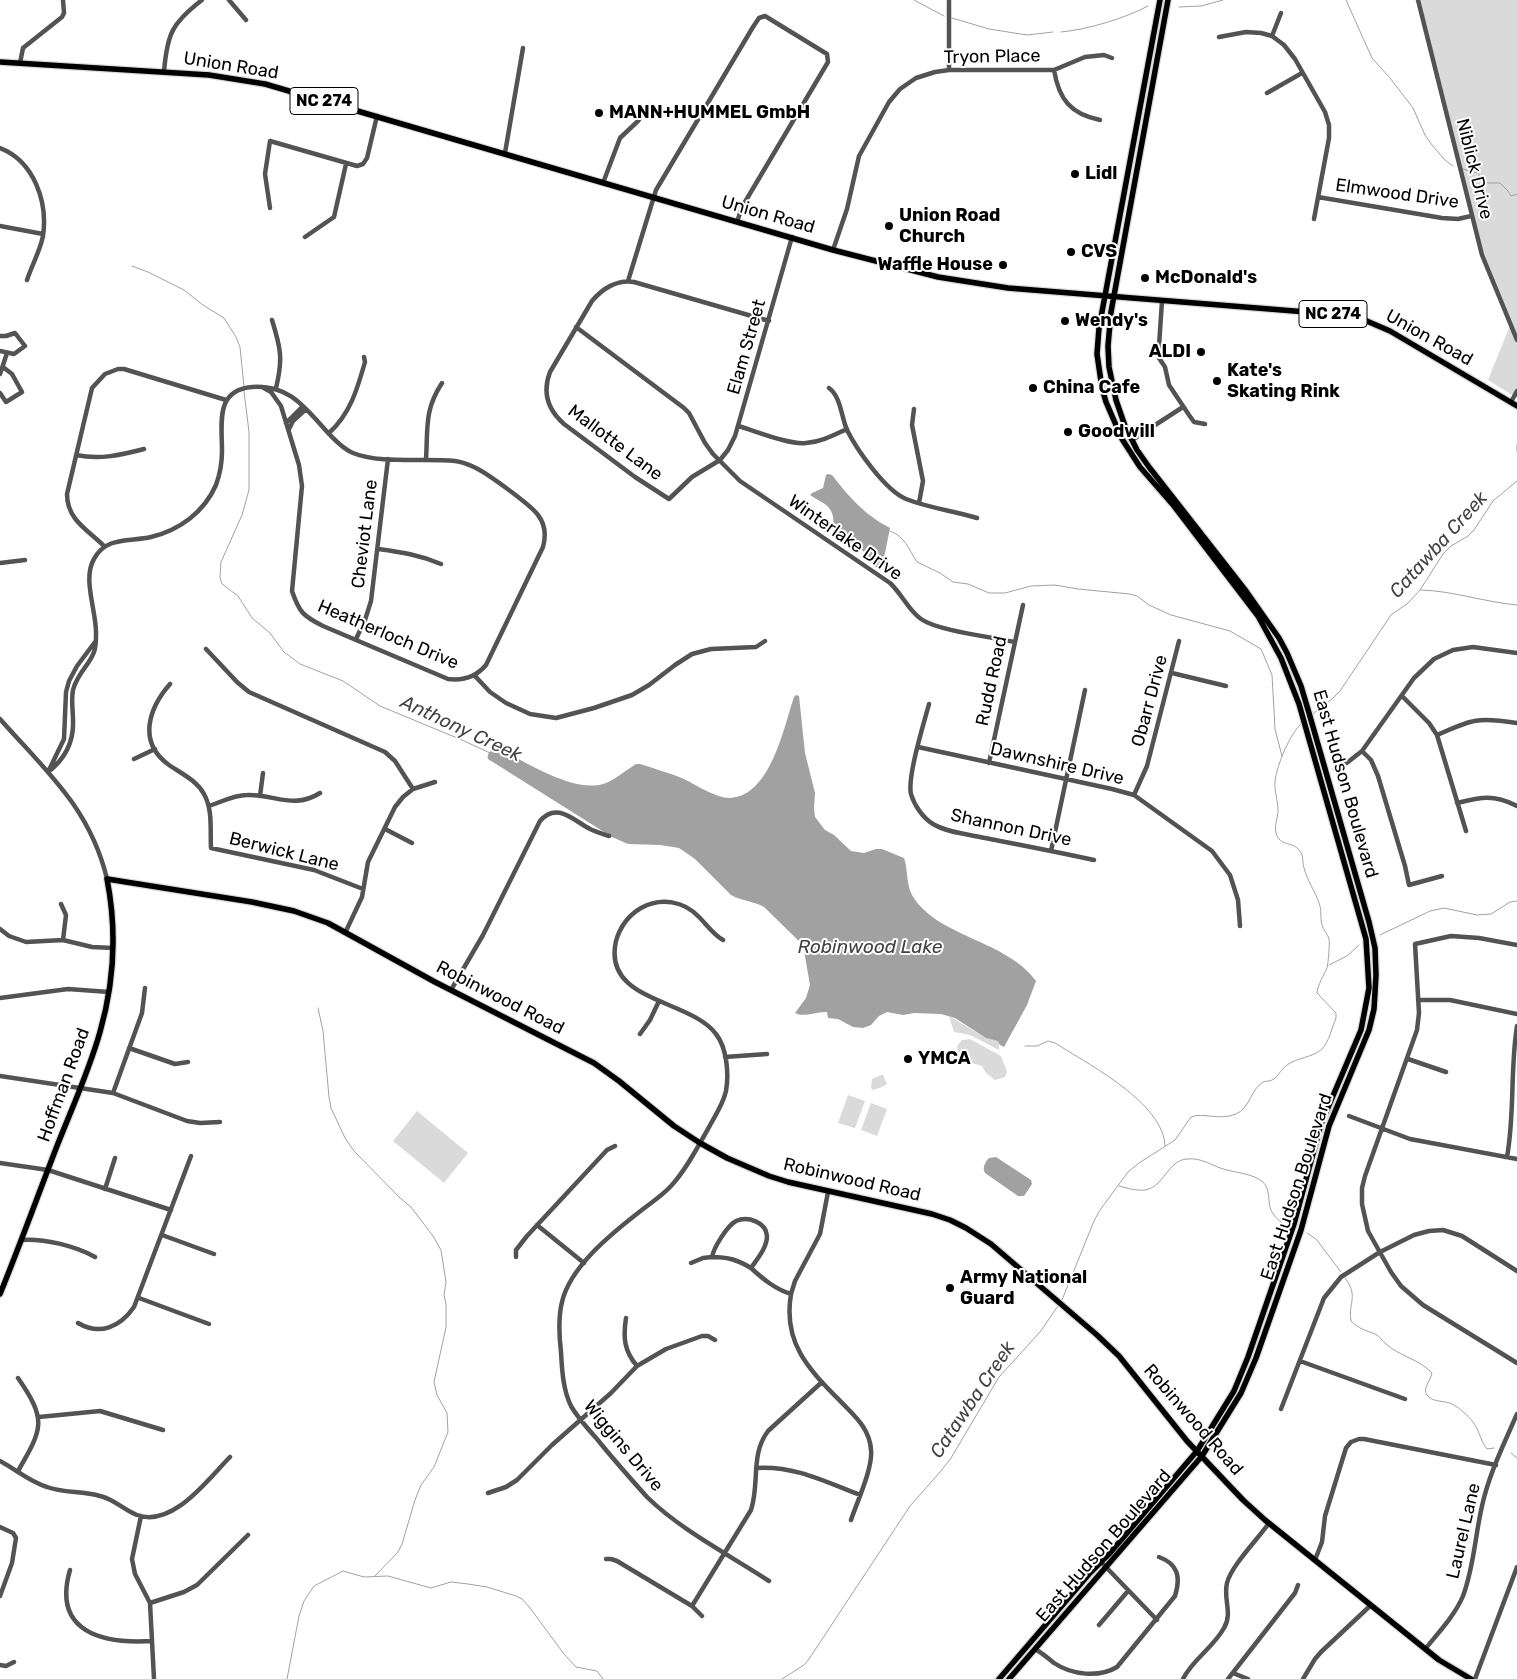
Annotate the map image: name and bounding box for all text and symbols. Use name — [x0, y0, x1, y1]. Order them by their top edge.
street label: Tryon Place — [943, 45, 1041, 69]
street label: Union Road — [182, 48, 280, 84]
road number: NC 274 — [290, 88, 358, 114]
place label: MANN+HUMMEL GmbH — [609, 102, 810, 124]
marker: MANN+HUMMEL GmbH — [593, 107, 605, 119]
street label: Niblick Drive — [1451, 116, 1497, 222]
place label: Lidl — [1085, 163, 1117, 185]
marker: Lidl — [1069, 168, 1081, 180]
street label: Elmwood Drive — [1334, 175, 1460, 213]
street label: Union Road — [719, 191, 817, 239]
place label: Union Road Church — [899, 205, 1000, 248]
marker: Union Road Church — [883, 220, 895, 232]
place label: CVS — [1081, 241, 1117, 263]
marker: CVS — [1065, 246, 1077, 258]
place label: Waffle House — [877, 254, 993, 276]
marker: Waffle House — [997, 259, 1009, 271]
place label: McDonald's — [1155, 267, 1257, 289]
marker: McDonald's — [1139, 272, 1151, 284]
street label: Elam Street — [723, 297, 771, 397]
road number: NC 274 — [1299, 300, 1367, 328]
street label: Union Road — [1382, 305, 1476, 371]
place label: Wendy's — [1075, 310, 1148, 332]
marker: Wendy's — [1059, 315, 1071, 327]
place label: ALDI — [1149, 341, 1191, 363]
marker: ALDI — [1195, 346, 1207, 358]
place label: Kate's Skating Rink — [1227, 360, 1340, 402]
marker: Kate's Skating Rink — [1211, 375, 1223, 387]
place label: China Cafe — [1043, 377, 1140, 399]
marker: China Cafe — [1027, 382, 1039, 394]
street label: Mallotte Lane — [563, 400, 667, 486]
place label: Goodwill — [1078, 421, 1155, 443]
marker: Goodwill — [1062, 426, 1074, 438]
street label: Cheviot Lane — [348, 478, 382, 590]
water label: Catawba Creek — [1385, 487, 1493, 603]
street label: Winterlake Drive — [784, 491, 906, 585]
street label: Heatherloch Drive — [314, 596, 462, 674]
street label: Rudd Road — [972, 634, 1012, 728]
street label: Obarr Drive — [1127, 653, 1173, 749]
street label: East Hudson Boulevard — [1308, 687, 1382, 881]
water label: Anthony Creek — [397, 691, 525, 767]
street label: Dawnshire Drive — [988, 738, 1126, 790]
street label: Shannon Drive — [949, 805, 1073, 851]
street label: Berwick Lane — [227, 828, 341, 876]
water label: Robinwood Lake — [798, 937, 942, 959]
street label: Robinwood Road — [433, 956, 567, 1040]
street label: Hoffman Road — [33, 1025, 95, 1145]
place label: YMCA — [918, 1048, 971, 1070]
marker: YMCA — [902, 1053, 914, 1065]
street label: East Hudson Boulevard — [1257, 1091, 1337, 1283]
street label: Robinwood Road — [781, 1154, 923, 1206]
place label: Army National Guard — [960, 1267, 1087, 1310]
marker: Army National Guard — [944, 1282, 956, 1294]
water label: Catawba Creek — [926, 1338, 1020, 1462]
street label: Robinwood Road — [1139, 1360, 1247, 1480]
street label: Wiggins Drive — [579, 1396, 667, 1496]
street label: East Hudson Boulevard — [1032, 1465, 1176, 1627]
street label: Laurel Lane — [1443, 1481, 1485, 1581]

